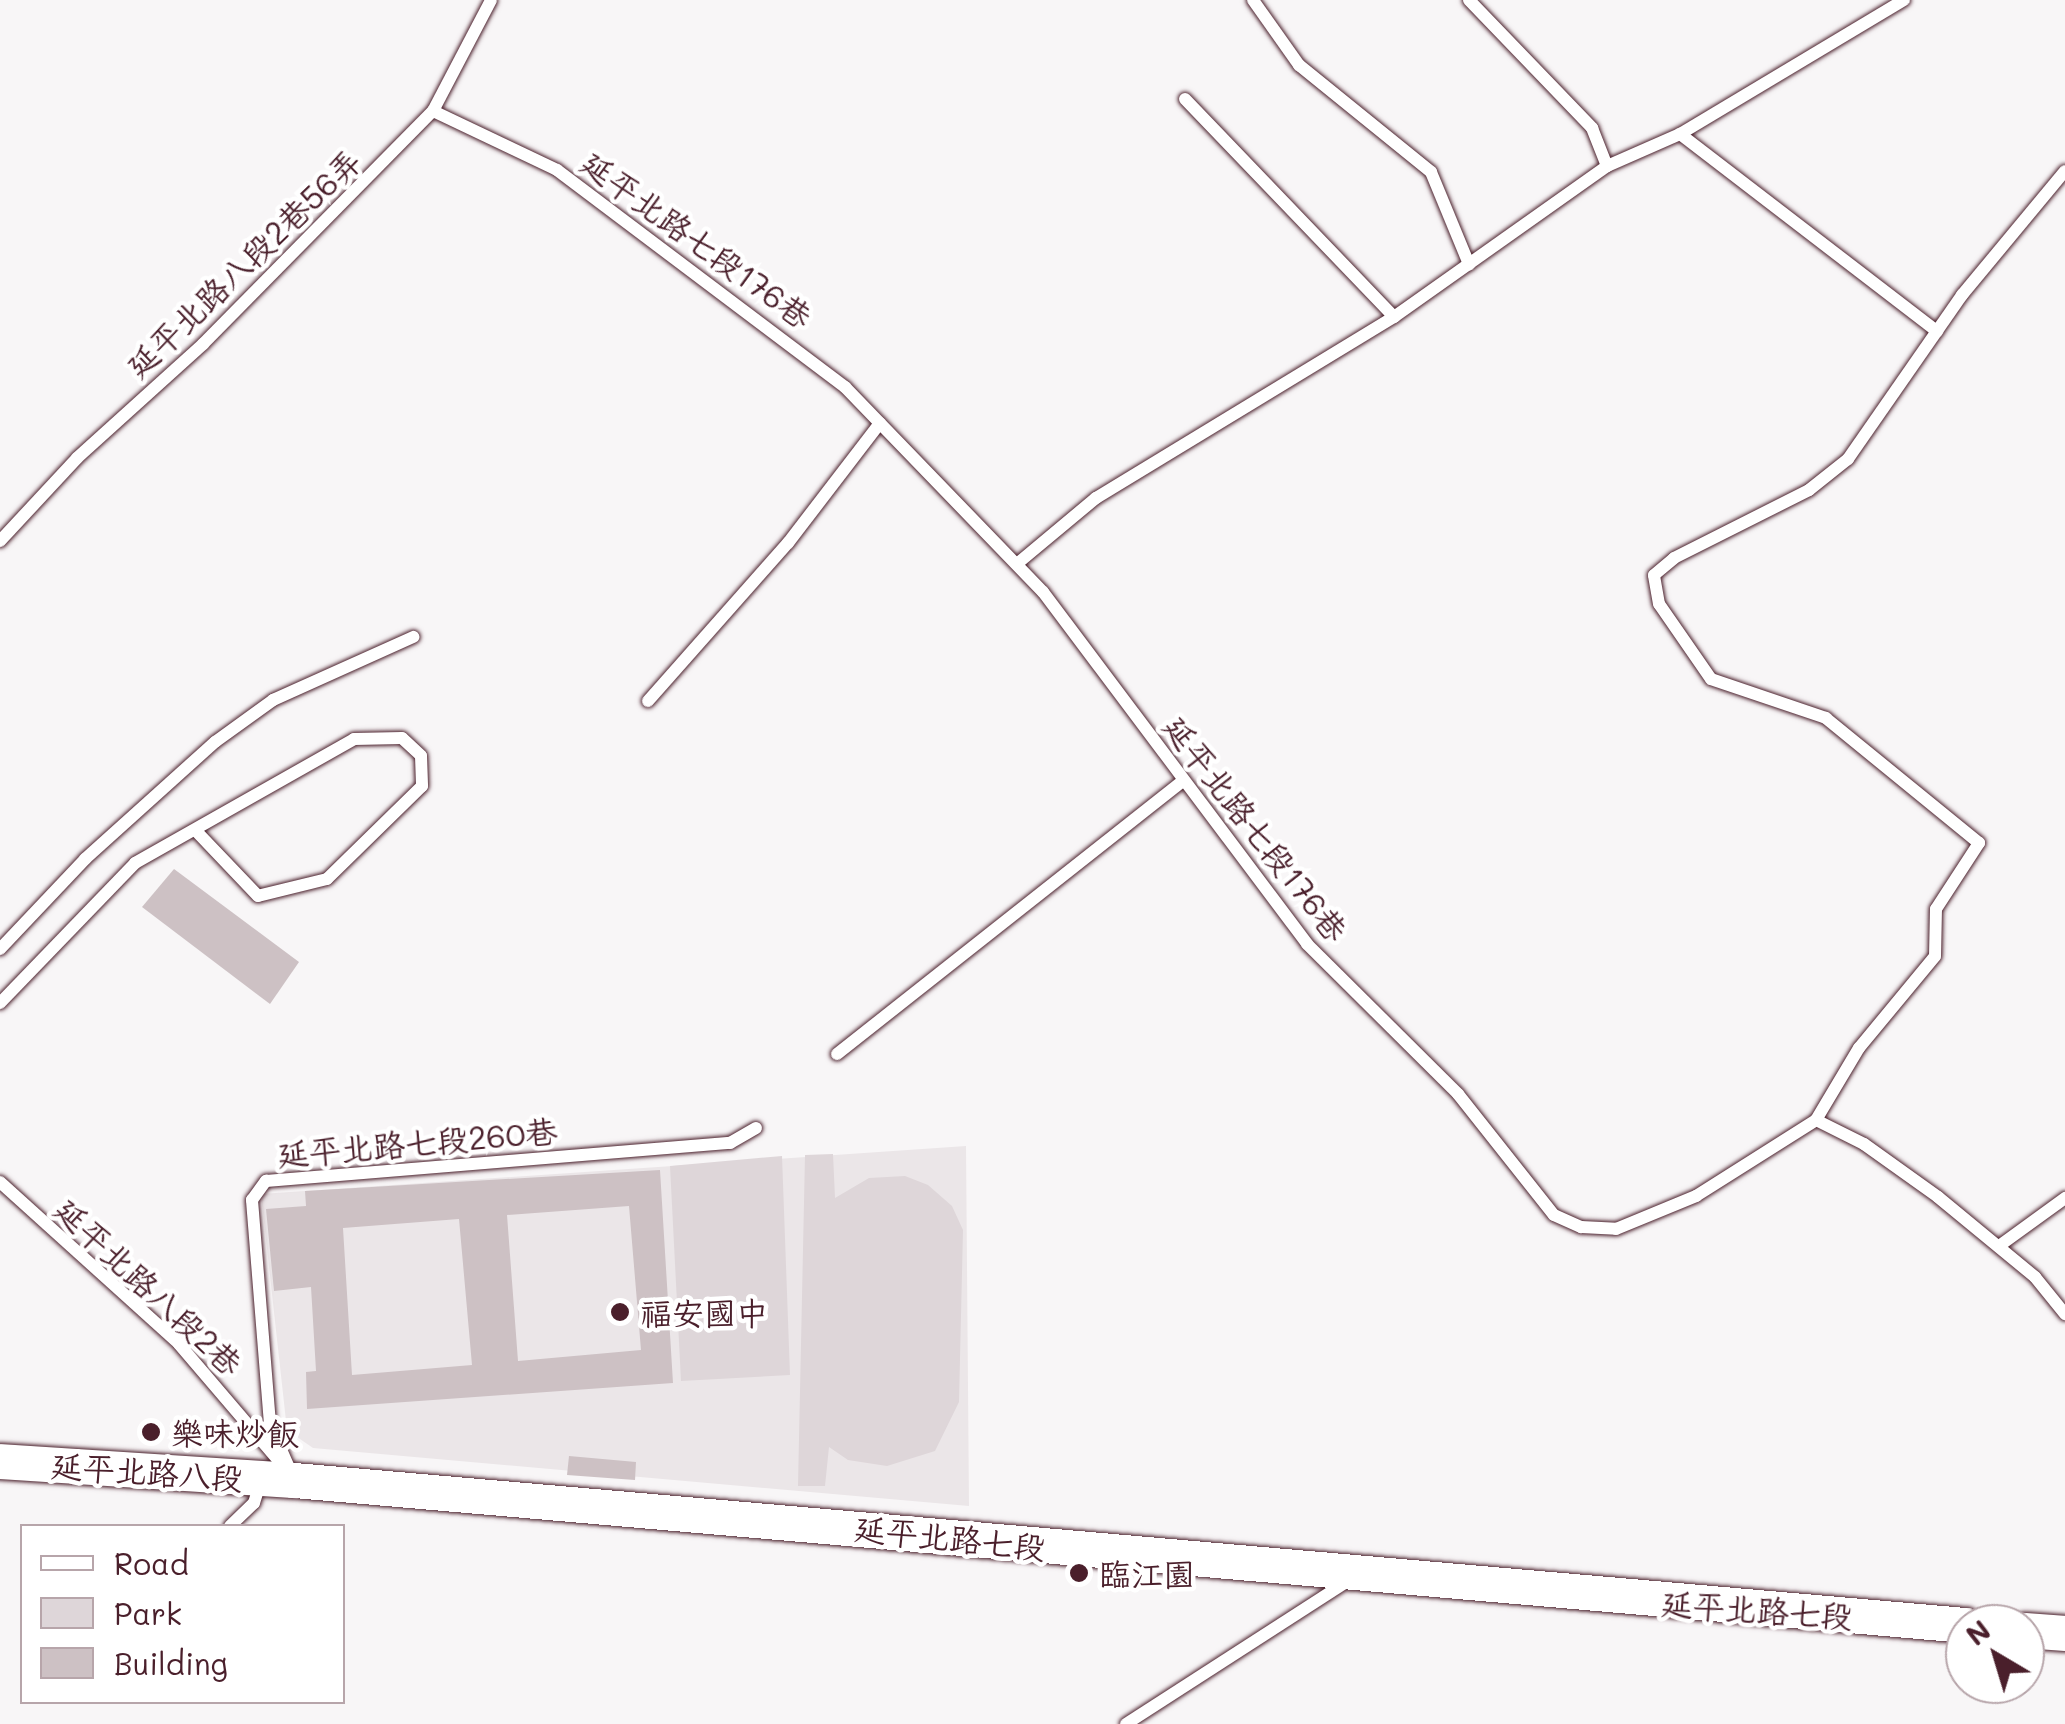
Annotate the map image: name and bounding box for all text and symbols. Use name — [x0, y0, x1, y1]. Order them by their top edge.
street label: 延平北路八段2巷56弄 — [118, 141, 368, 385]
street label: 延平北路七段176巷 — [574, 143, 820, 335]
street label: 延平北路七段176巷 — [1156, 708, 1356, 948]
street label: 延平北路七段260巷 — [275, 1111, 559, 1173]
street label: 延平北路八段2巷 — [47, 1189, 251, 1383]
place label: 福安國中 — [640, 1293, 768, 1331]
marker: 福安國中 — [609, 1301, 631, 1323]
place label: 樂味炒飯 — [171, 1413, 299, 1451]
marker: 樂味炒飯 — [140, 1421, 162, 1443]
street label: 延平北路八段 — [50, 1445, 244, 1497]
street label: 延平北路七段 — [853, 1508, 1047, 1566]
legend — [20, 1524, 345, 1704]
text: Road — [114, 1543, 189, 1583]
place label: 臨江園 — [1099, 1554, 1195, 1592]
marker: 臨江園 — [1068, 1562, 1090, 1584]
street label: 延平北路七段 — [1660, 1583, 1854, 1635]
text: Park — [114, 1593, 182, 1633]
north arrow — [1945, 1604, 2045, 1704]
text: N — [1958, 1611, 1997, 1653]
text: Building — [114, 1643, 228, 1683]

